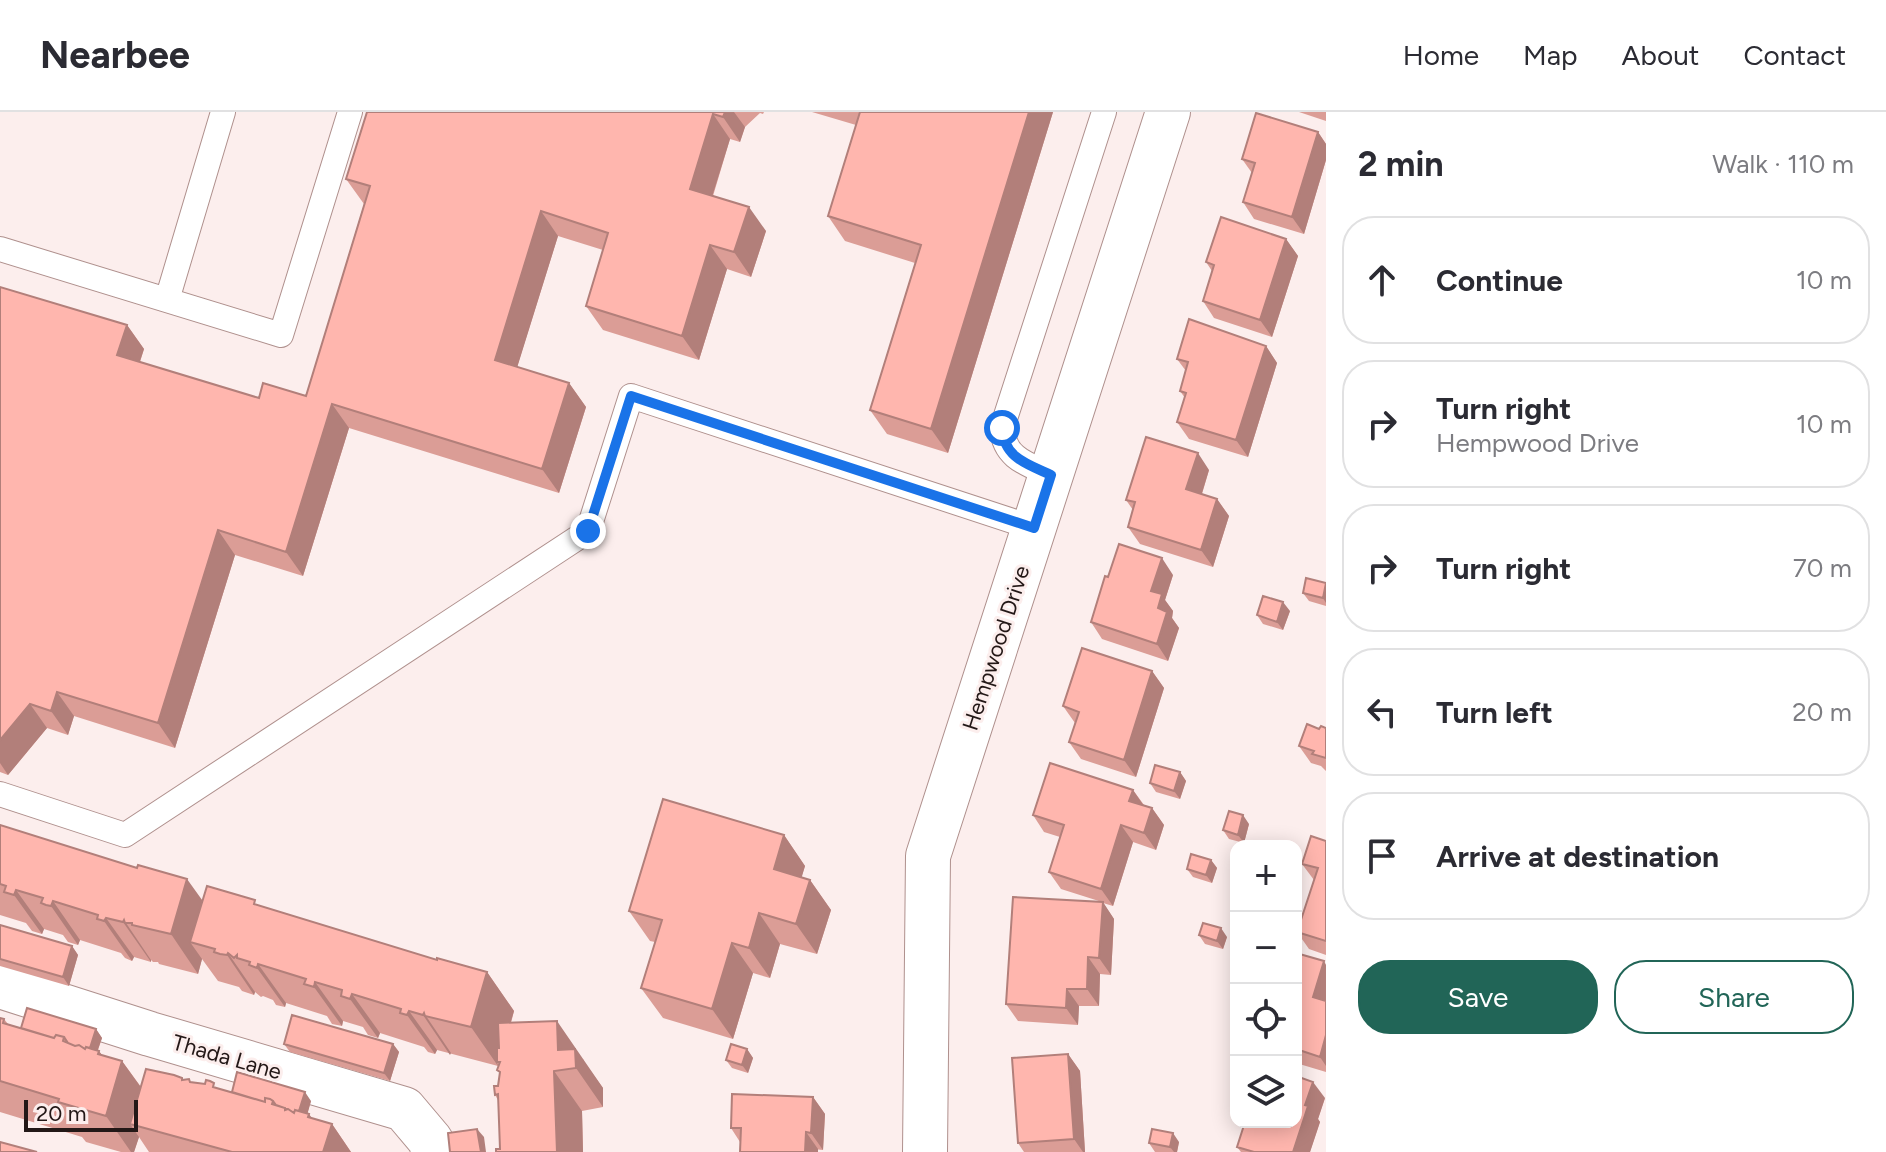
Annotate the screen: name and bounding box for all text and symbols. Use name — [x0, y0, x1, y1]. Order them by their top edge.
text: Nearbee — [40, 32, 190, 78]
text: Home — [1403, 38, 1479, 72]
text: Map — [1523, 38, 1578, 72]
text: About — [1622, 38, 1699, 72]
text: Contact — [1743, 38, 1846, 72]
text: 2 min — [1358, 144, 1444, 185]
text: Walk · 110 m — [1712, 148, 1854, 180]
icon: ahead — [1360, 258, 1404, 302]
text: Continue — [1436, 262, 1563, 299]
text: 10 m — [1796, 264, 1852, 296]
text: Turn right — [1436, 390, 1571, 427]
icon: right — [1360, 402, 1404, 446]
text: 10 m — [1796, 408, 1852, 440]
route start — [984, 410, 1020, 446]
text: Hempwood Drive — [1436, 427, 1639, 459]
route end — [570, 513, 606, 549]
icon: right — [1360, 546, 1404, 590]
text: Turn right — [1436, 550, 1571, 587]
text: 70 m — [1793, 552, 1852, 584]
street label: Hempwood Drive — [957, 562, 1035, 734]
icon: left — [1360, 690, 1404, 734]
text: Turn left — [1436, 694, 1553, 731]
text: 20 m — [1792, 696, 1852, 728]
icon: arrive — [1360, 834, 1404, 878]
text: Arrive at destination — [1436, 838, 1719, 875]
map controls — [1230, 840, 1302, 1128]
button: + — [1230, 840, 1302, 912]
button: − — [1230, 912, 1302, 984]
button: Save — [1358, 960, 1598, 1034]
button: Share — [1614, 960, 1854, 1034]
button: locate — [1230, 984, 1302, 1056]
street label: Thada Lane — [169, 1029, 285, 1085]
button: layers — [1230, 1056, 1302, 1128]
scale bar — [24, 1096, 138, 1132]
text: 20 m — [36, 1100, 87, 1127]

